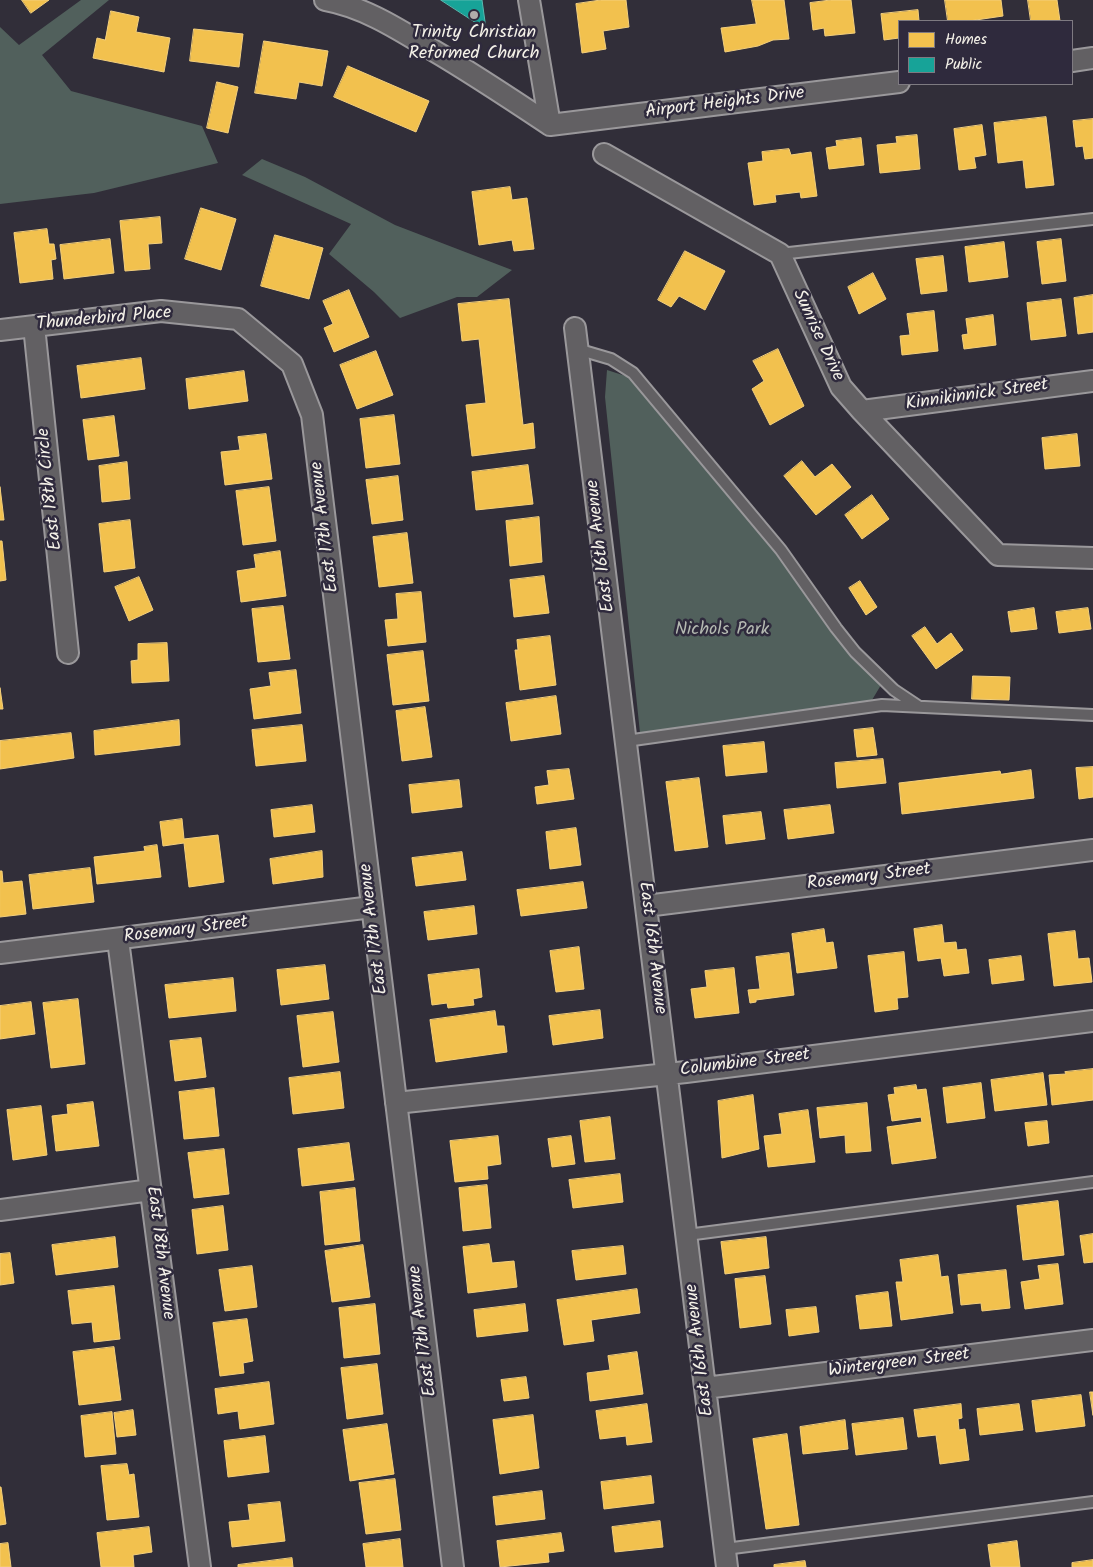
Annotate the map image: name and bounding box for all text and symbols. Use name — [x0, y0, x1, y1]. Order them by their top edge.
marker: Trinity Christian Reformed Church — [468, 9, 480, 21]
legend — [898, 20, 1073, 85]
place label: Trinity Christian Reformed Church — [409, 23, 539, 66]
text: Homes — [945, 28, 987, 52]
text: Public — [945, 53, 982, 77]
street label: Airport Heights Drive — [644, 84, 806, 124]
street label: Sunrise Drive — [786, 287, 848, 385]
street label: Thunderbird Place — [36, 303, 172, 337]
street label: Kinnikinnick Street — [904, 375, 1050, 417]
street label: East 18th Circle — [34, 427, 68, 551]
street label: East 17th Avenue — [307, 460, 345, 594]
street label: East 16th Avenue — [583, 479, 621, 613]
park label: Nichols Park — [675, 620, 769, 642]
street label: Rosemary Street — [806, 860, 932, 896]
street label: East 17th Avenue — [356, 862, 394, 996]
street label: East 16th Avenue — [632, 881, 670, 1015]
street label: Rosemary Street — [123, 913, 249, 949]
street label: Columbine Street — [679, 1045, 811, 1083]
street label: East 18th Avenue — [140, 1185, 178, 1321]
street label: East 17th Avenue — [405, 1264, 443, 1398]
street label: East 16th Avenue — [682, 1283, 720, 1417]
street label: Wintergreen Street — [827, 1345, 971, 1383]

